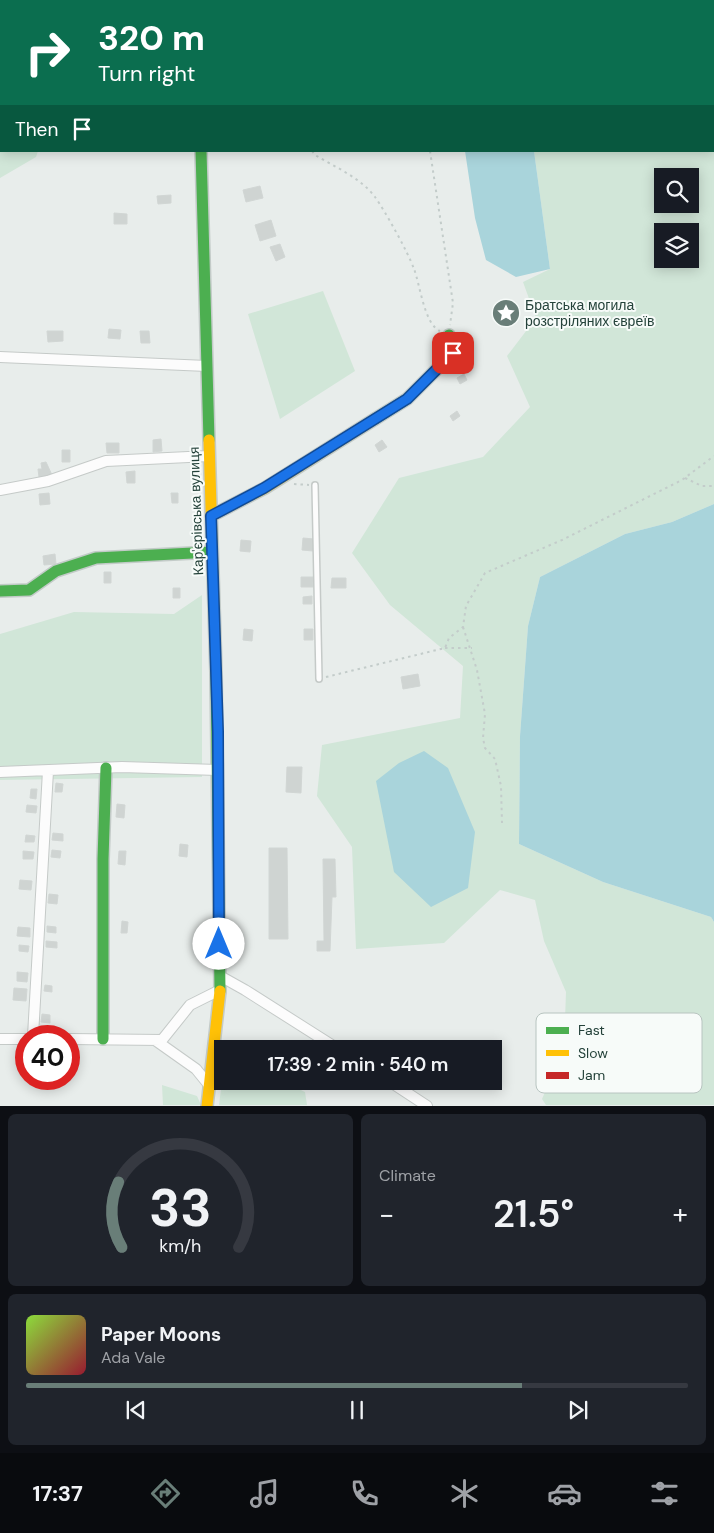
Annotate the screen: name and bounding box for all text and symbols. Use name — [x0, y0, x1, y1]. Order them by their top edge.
text: 320 m — [98, 15, 205, 61]
icon: right — [15, 20, 80, 85]
text: Turn right — [98, 59, 195, 88]
icon: arrive — [68, 115, 96, 143]
text: Then — [15, 117, 58, 142]
map controls — [654, 168, 699, 268]
button: search — [654, 168, 699, 213]
button: layers — [654, 223, 699, 268]
place label: Братська могила розстріляних євреїв — [525, 296, 655, 330]
place icon: Братська могила розстріляних євреїв — [491, 298, 521, 328]
pin — [432, 332, 474, 374]
icon: arrive — [439, 339, 467, 367]
street label: Кар'єрівська вулиця — [185, 446, 207, 576]
position arrow — [192, 917, 244, 969]
legend — [536, 1013, 702, 1093]
text: Fast — [578, 1021, 605, 1039]
speed limit sign: 40 — [15, 1025, 80, 1090]
text: Slow — [578, 1044, 608, 1062]
text: 17:39 · 2 min · 540 m — [268, 1052, 448, 1077]
text: Jam — [578, 1066, 605, 1084]
text: Climate — [379, 1165, 436, 1186]
text: 33 — [149, 1174, 212, 1242]
text: 21.5° — [493, 1189, 574, 1239]
text: − — [379, 1196, 394, 1233]
text: + — [673, 1196, 688, 1233]
text: km/h — [159, 1234, 202, 1258]
text: Paper Moons — [101, 1322, 221, 1347]
text: Ada Vale — [101, 1347, 165, 1368]
icon: previous — [122, 1396, 150, 1424]
icon: pause — [343, 1396, 371, 1424]
icon: next — [564, 1396, 592, 1424]
icon: directions — [148, 1476, 183, 1511]
icon: music — [247, 1476, 282, 1511]
icon: phone — [347, 1476, 382, 1511]
icon: climate — [447, 1476, 482, 1511]
icon: car — [547, 1476, 582, 1511]
icon: filters — [647, 1476, 682, 1511]
text: 17:37 — [32, 1479, 83, 1508]

